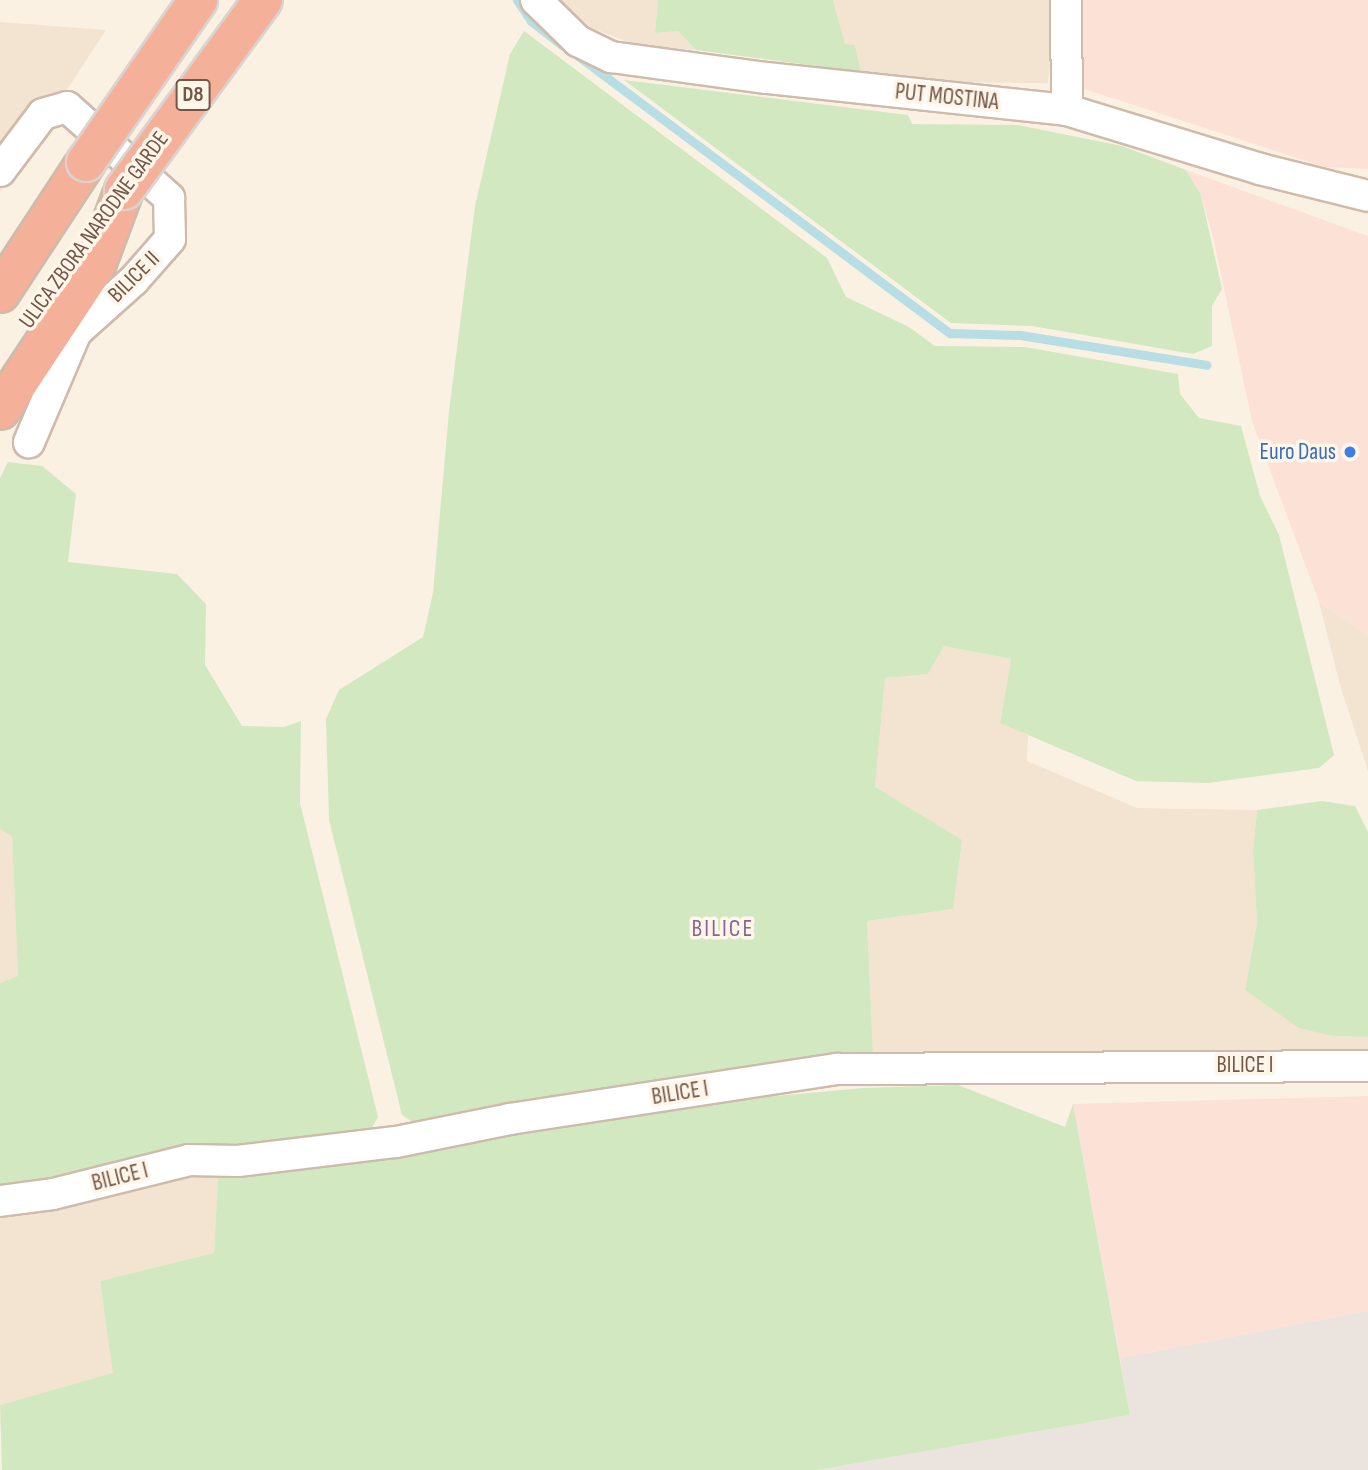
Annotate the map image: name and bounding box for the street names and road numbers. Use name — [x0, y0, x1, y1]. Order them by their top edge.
road number: D8 — [176, 78, 210, 112]
street label: PUT MOSTINA — [894, 78, 1000, 116]
street label: ULICA ZBORA NARODNE GARDE — [13, 126, 175, 334]
street label: BILICE II — [102, 245, 166, 309]
street label: BILICE I — [1217, 1051, 1273, 1079]
street label: BILICE I — [650, 1075, 710, 1111]
street label: BILICE I — [89, 1157, 151, 1197]

